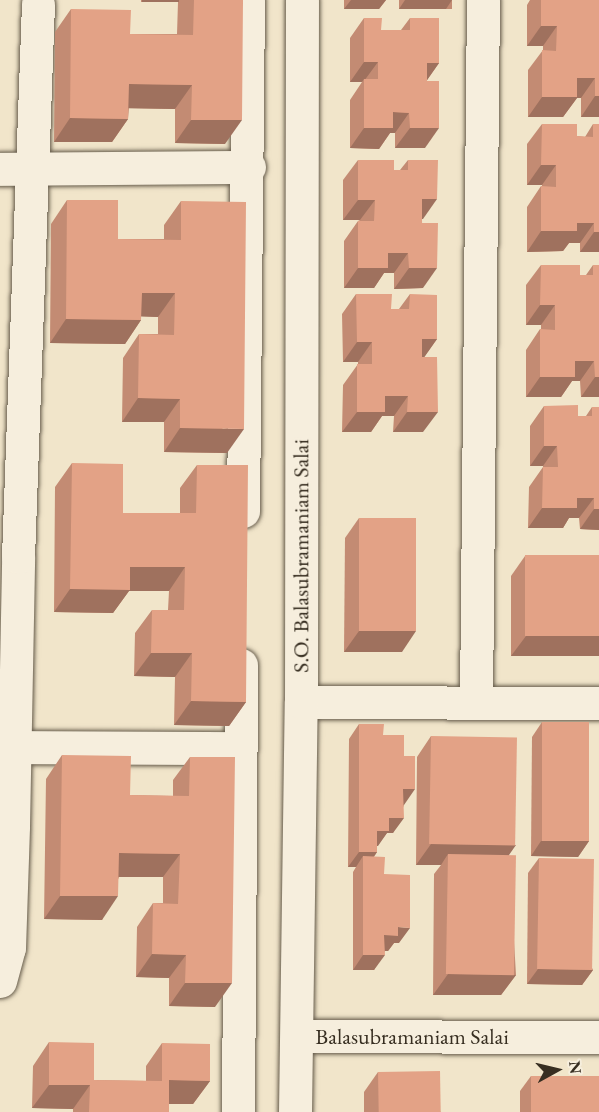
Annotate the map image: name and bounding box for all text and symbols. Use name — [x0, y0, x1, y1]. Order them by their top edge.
street label: S.O. Balasubramaniam Salai — [288, 439, 314, 673]
street label: Balasubramaniam Salai — [315, 1024, 509, 1050]
north arrow — [527, 1040, 587, 1100]
text: N — [564, 1060, 587, 1075]

